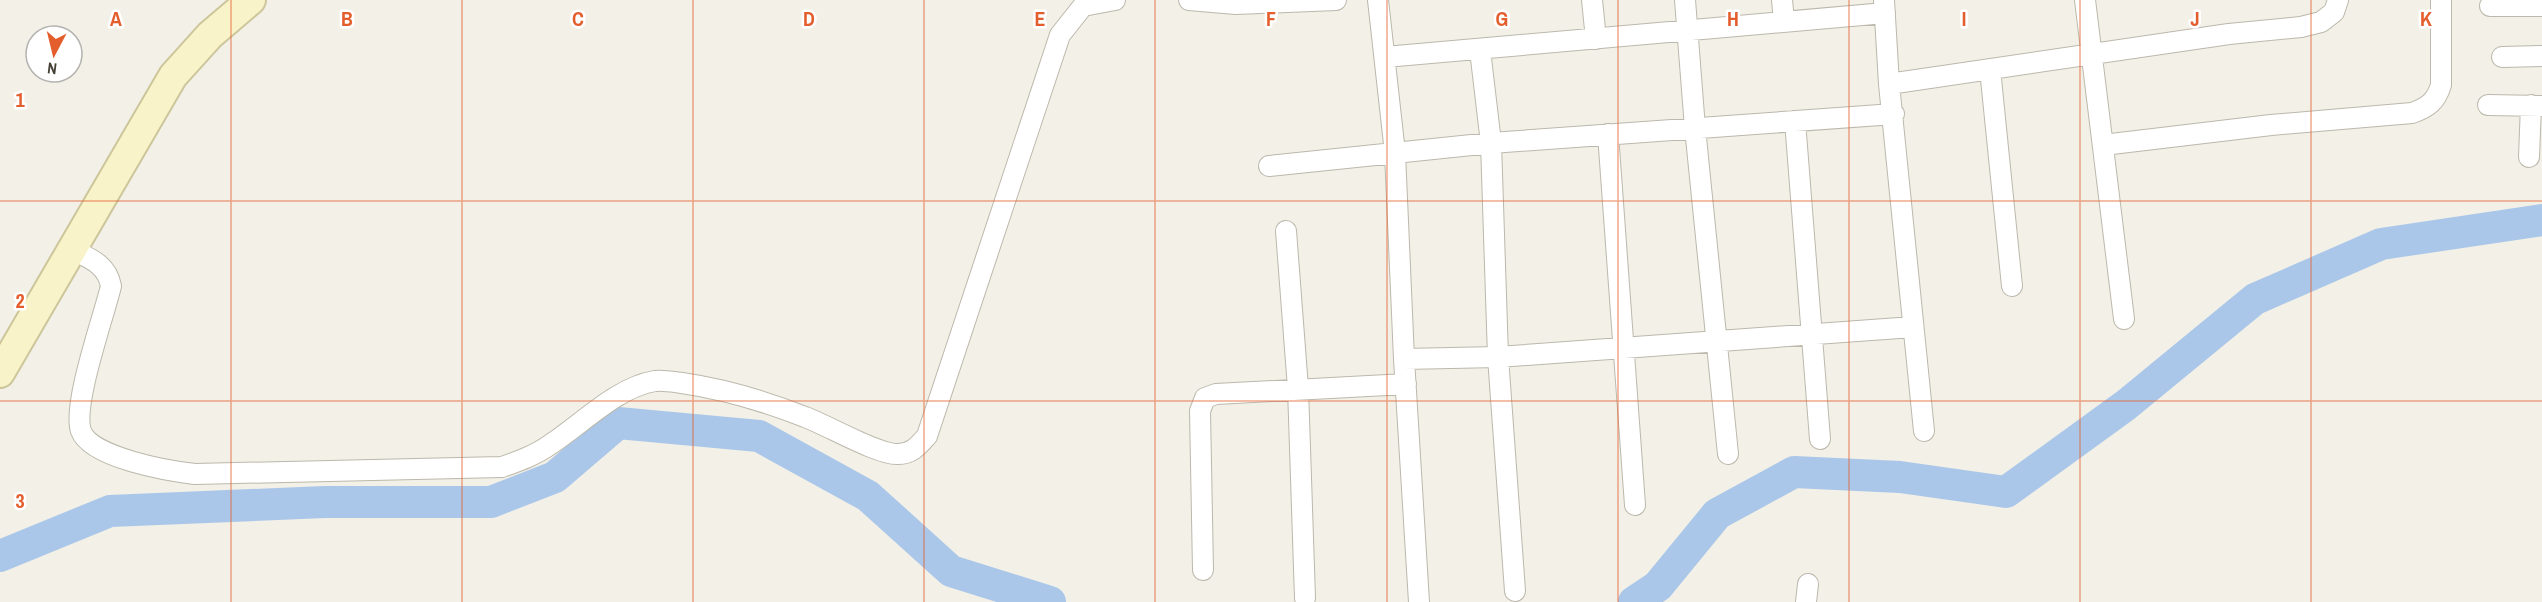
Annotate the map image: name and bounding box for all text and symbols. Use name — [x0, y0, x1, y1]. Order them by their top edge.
text: A — [110, 5, 122, 32]
text: B — [341, 5, 353, 32]
text: C — [572, 5, 584, 32]
text: D — [803, 5, 815, 32]
text: E — [1035, 5, 1046, 32]
text: F — [1266, 5, 1276, 32]
text: G — [1496, 5, 1508, 32]
text: H — [1727, 5, 1739, 32]
text: I — [1962, 5, 1966, 32]
text: J — [2190, 5, 2200, 32]
text: K — [2420, 5, 2432, 32]
north arrow — [24, 24, 84, 84]
text: N — [46, 57, 58, 80]
text: 1 — [15, 86, 25, 113]
text: 2 — [15, 287, 25, 314]
text: 3 — [15, 487, 25, 514]

